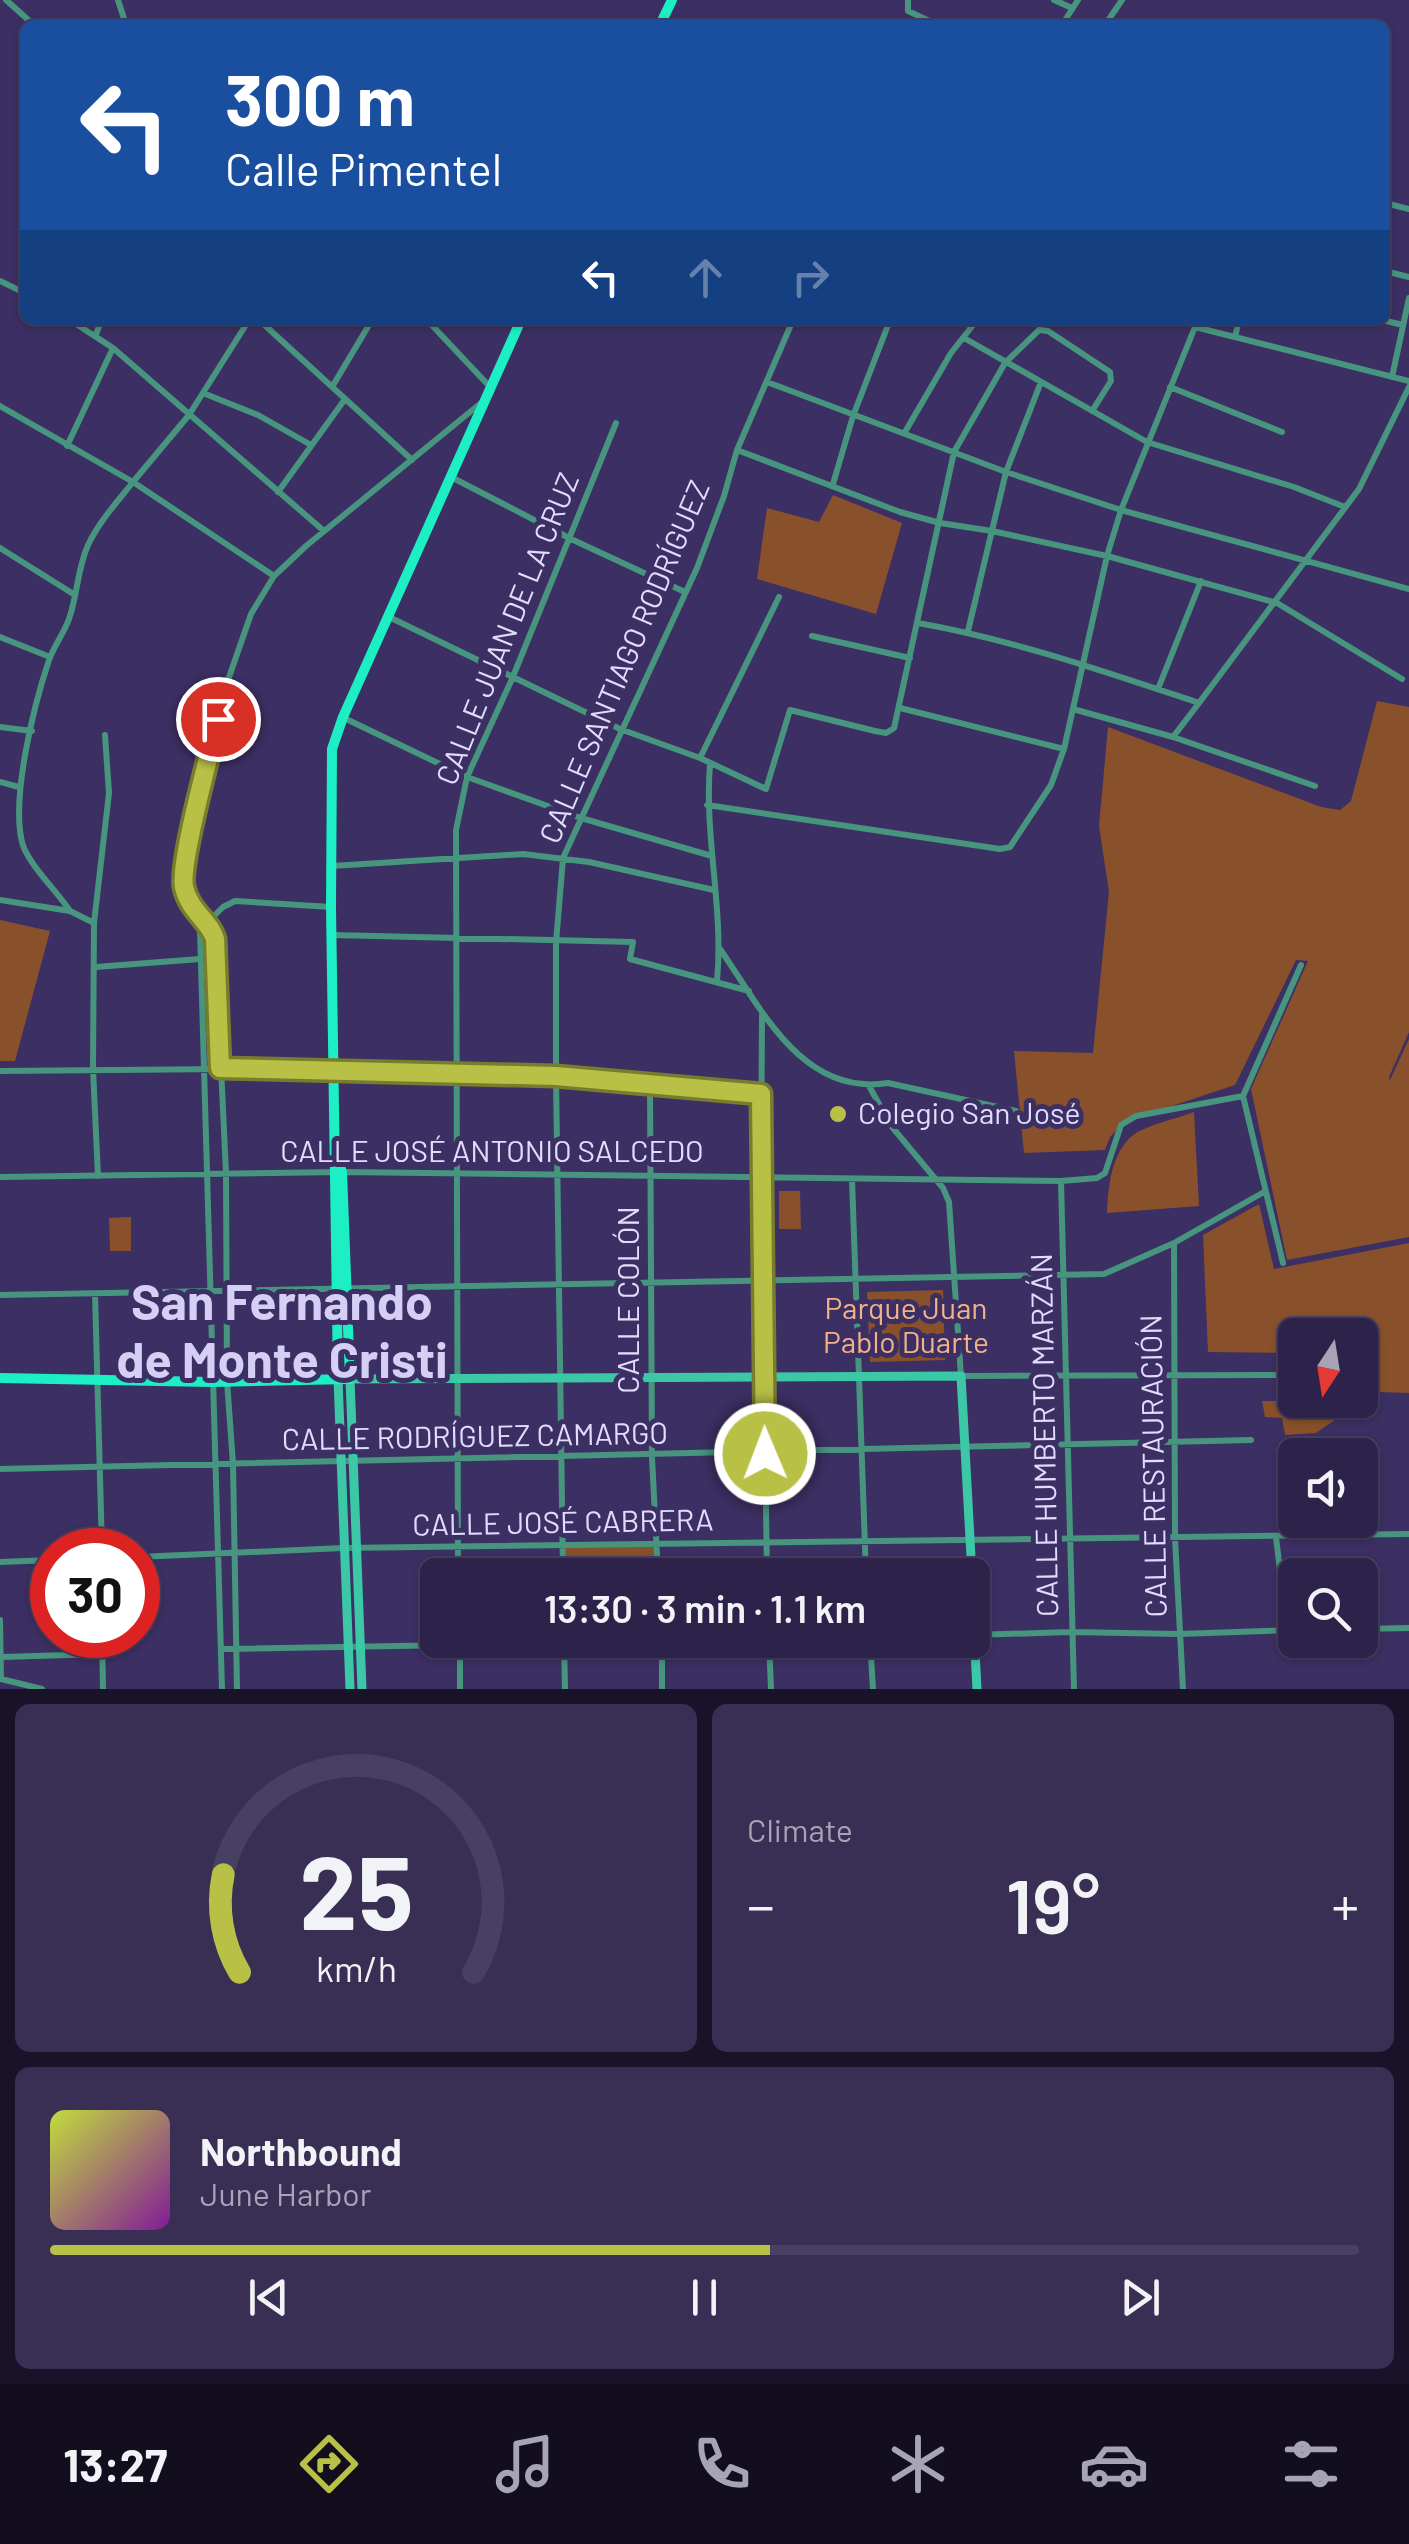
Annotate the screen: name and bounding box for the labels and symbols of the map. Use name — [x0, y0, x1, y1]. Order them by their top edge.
street label: CALLE JUAN DE LA CRUZ — [427, 467, 585, 790]
street label: CALLE SANTIAGO RODRÍGUEZ — [530, 474, 716, 848]
pin — [176, 677, 261, 762]
place label: Colegio San José — [858, 1094, 1081, 1130]
marker: Colegio San José — [827, 1103, 849, 1125]
street label: CALLE JOSÉ ANTONIO SALCEDO — [280, 1132, 704, 1168]
street label: CALLE COLÓN — [609, 1206, 645, 1394]
street label: CALLE HUMBERTO MARZÁN — [1022, 1253, 1064, 1617]
district label: San Fernando de Monte Cristi — [116, 1270, 448, 1388]
park label: Parque Juan Pablo Duarte — [823, 1289, 989, 1359]
street label: CALLE RESTAURACIÓN — [1131, 1314, 1173, 1618]
north arrow — [1278, 1318, 1378, 1418]
position arrow — [713, 1402, 817, 1506]
street label: CALLE RODRÍGUEZ CAMARGO — [282, 1414, 668, 1456]
street label: CALLE JOSÉ CABRERA — [412, 1500, 714, 1542]
speed limit sign: 30 — [30, 1528, 160, 1658]

